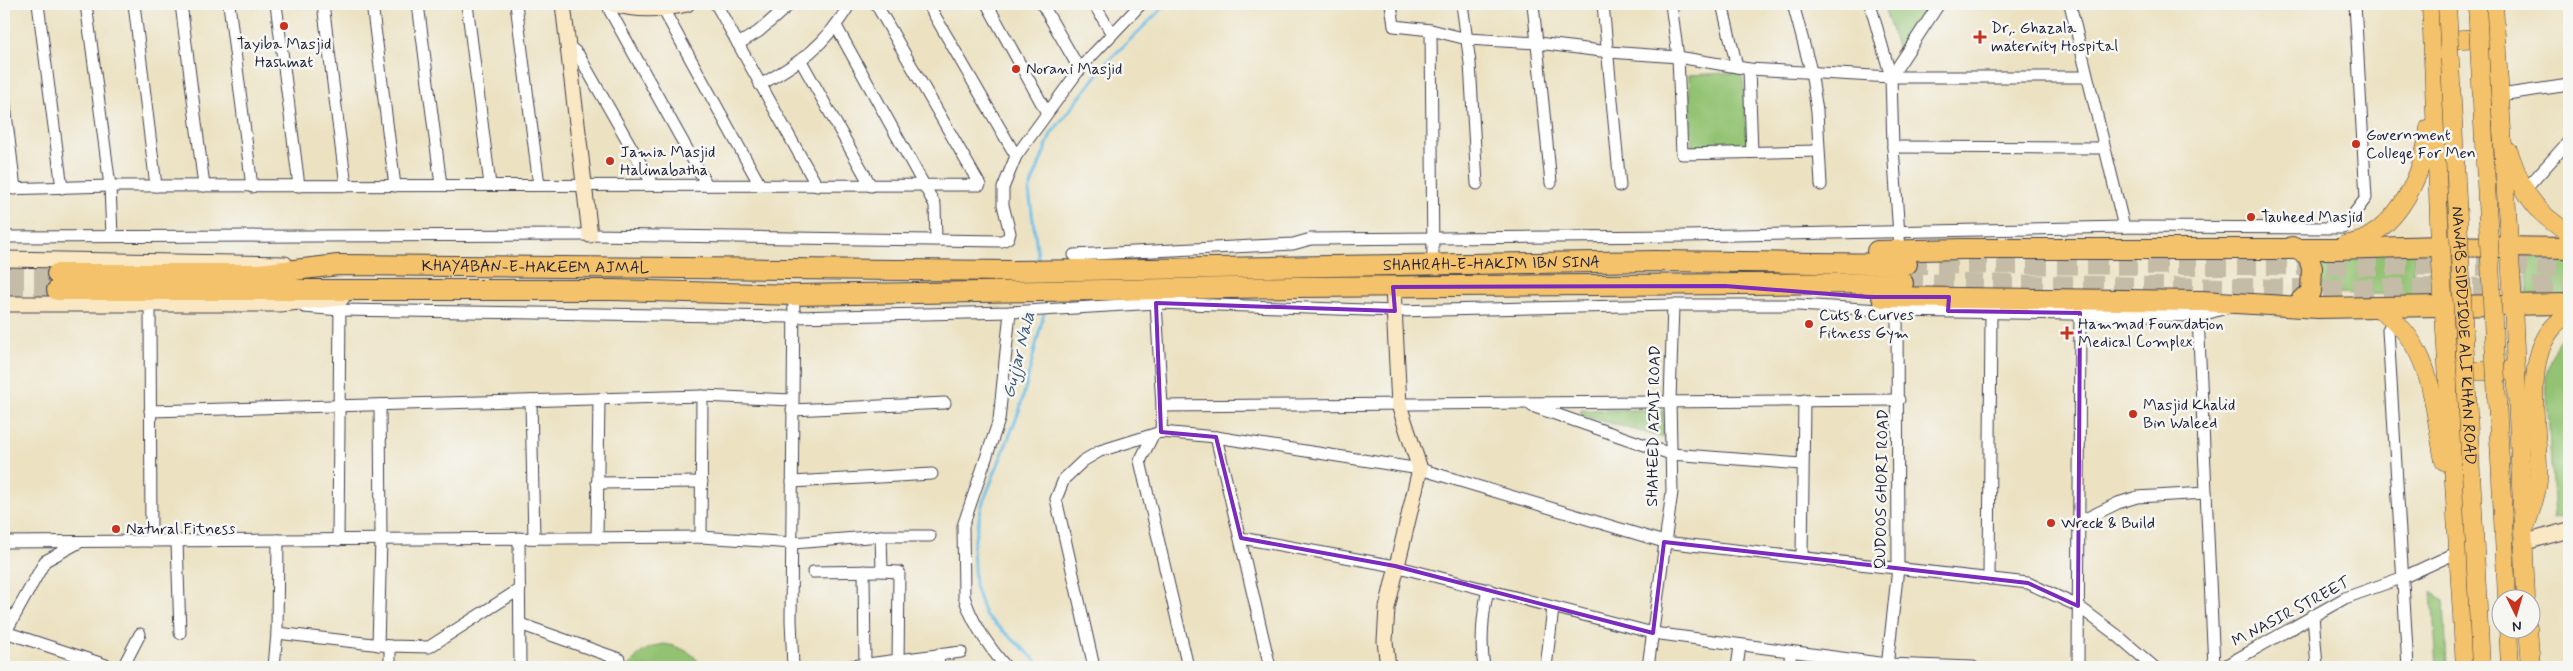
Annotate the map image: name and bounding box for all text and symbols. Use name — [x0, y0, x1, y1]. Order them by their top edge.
place label: Dr,. Ghazala maternity Hospital — [1991, 18, 2118, 57]
marker: Tayiba Masjid Hashmat — [278, 20, 290, 32]
marker: Dr,. Ghazala maternity Hospital — [1973, 30, 1987, 44]
place label: Tayiba Masjid Hashmat — [237, 34, 331, 73]
place label: Norani Masjid — [1026, 59, 1122, 80]
marker: Norani Masjid — [1010, 63, 1022, 75]
place label: Government College For Men — [2366, 125, 2476, 164]
marker: Government College For Men — [2350, 138, 2362, 150]
place label: Jamia Masjid Halimabatha — [620, 142, 715, 181]
marker: Jamia Masjid Halimabatha — [604, 155, 616, 167]
street label: NAWAB SIDDIQUE ALI KHAN ROAD — [2447, 206, 2481, 466]
place label: Tauheed Masjid — [2261, 207, 2363, 228]
marker: Tauheed Masjid — [2245, 211, 2257, 223]
street label: SHAHRAH-E-HAKIM IBN SINA — [1383, 251, 1600, 276]
street label: KHAYABAN-E-HAKEEM AJMAL — [421, 255, 650, 278]
place label: Cuts & Curves Fitness Gym — [1819, 305, 1914, 344]
water label: Gujjar Nala — [997, 309, 1041, 401]
place label: Hammad Foundation Medical Complex — [2078, 314, 2223, 353]
marker: Cuts & Curves Fitness Gym — [1803, 318, 1815, 330]
marker: Hammad Foundation Medical Complex — [2060, 326, 2074, 340]
street label: SHAHEED AZMI ROAD — [1642, 345, 1666, 507]
place label: Masjid Khalid Bin Waleed — [2143, 395, 2235, 434]
marker: Masjid Khalid Bin Waleed — [2127, 408, 2139, 420]
street label: QUDOOS GHORI ROAD — [1870, 409, 1894, 569]
place label: Wreck & Build — [2061, 513, 2155, 534]
marker: Wreck & Build — [2045, 517, 2057, 529]
place label: Natural Fitness — [126, 519, 235, 540]
marker: Natural Fitness — [110, 523, 122, 535]
street label: M NASIR STREET — [2228, 571, 2355, 652]
north arrow — [2490, 588, 2540, 638]
text: N — [2512, 617, 2522, 635]

